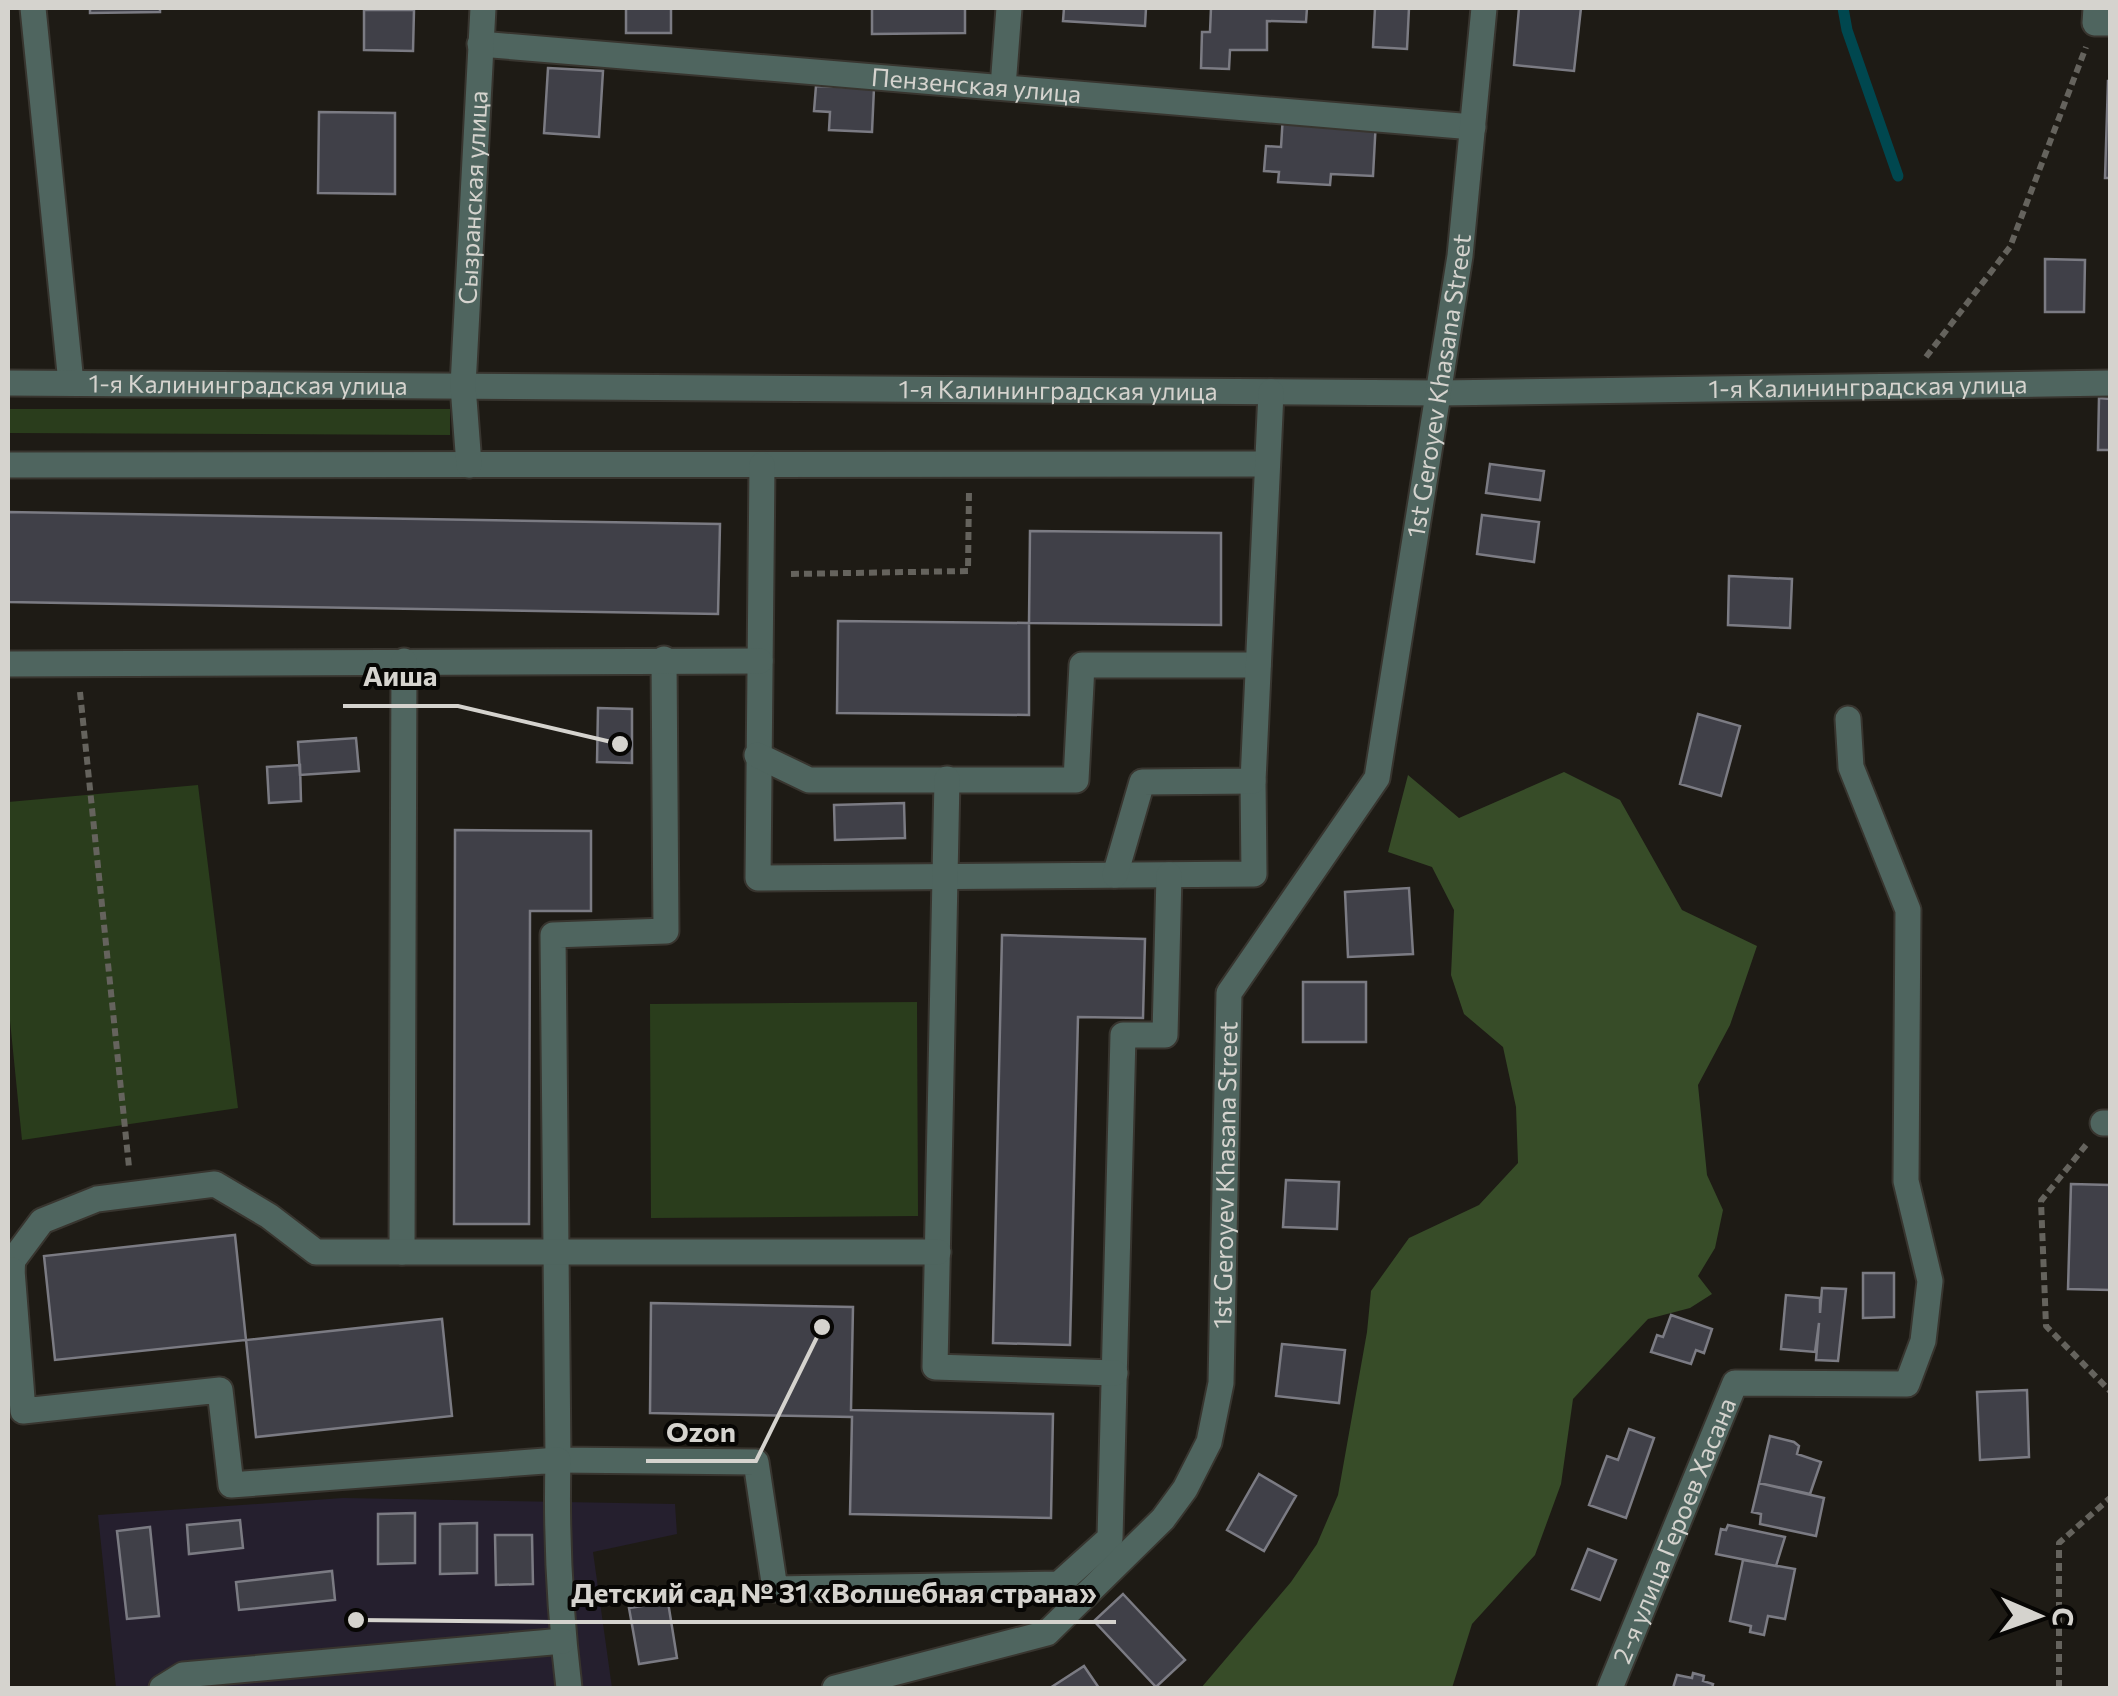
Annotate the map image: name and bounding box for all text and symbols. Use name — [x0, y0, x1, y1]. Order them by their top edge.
street label: Пензенская улица — [870, 61, 1083, 108]
street label: Сызранская улица — [451, 90, 493, 305]
street label: 1st Geroyev Khasana Street — [1399, 232, 1476, 540]
street label: 1-я Калининградская улица — [88, 368, 408, 400]
street label: 1-я Калининградская улица — [1708, 368, 2028, 403]
street label: 1-я Калининградская улица — [898, 373, 1218, 405]
callout: Аиша — [343, 648, 458, 706]
text: Аиша — [363, 658, 437, 692]
street label: 1st Geroyev Khasana Street — [1206, 1021, 1242, 1329]
street label: 2-я улица Героев Хасана — [1606, 1393, 1741, 1668]
callout: Ozon — [646, 1403, 756, 1461]
text: Ozon — [666, 1414, 736, 1448]
callout: Детский сад № 31 «Волшебная страна» — [551, 1564, 1116, 1622]
north arrow — [1988, 1566, 2088, 1666]
text: Детский сад № 31 «Волшебная страна» — [571, 1575, 1097, 1609]
text: С — [2047, 1607, 2081, 1627]

